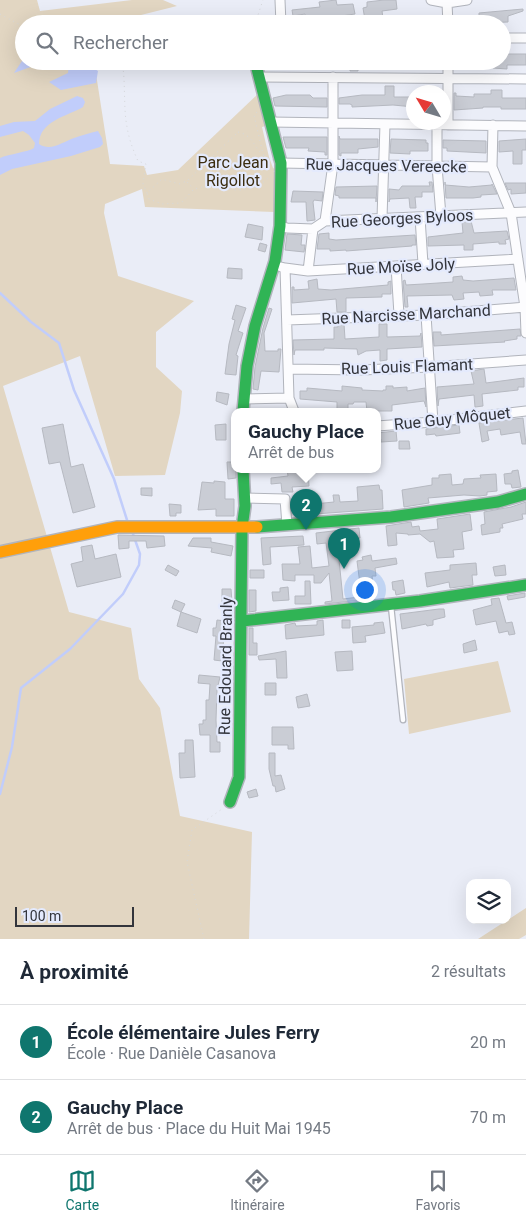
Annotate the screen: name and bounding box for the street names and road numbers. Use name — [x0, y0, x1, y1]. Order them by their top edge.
street label: Rue Jacques Vereecke — [305, 155, 467, 176]
street label: Rue Georges Byloos — [330, 205, 474, 232]
street label: Rue Moïse Joly — [346, 254, 456, 279]
street label: Rue Narcisse Marchand — [321, 301, 491, 328]
street label: Rue Louis Flamant — [341, 355, 473, 378]
street label: Rue Guy Môquet — [393, 403, 511, 434]
street label: Rue Edouard Branly — [215, 596, 236, 735]

